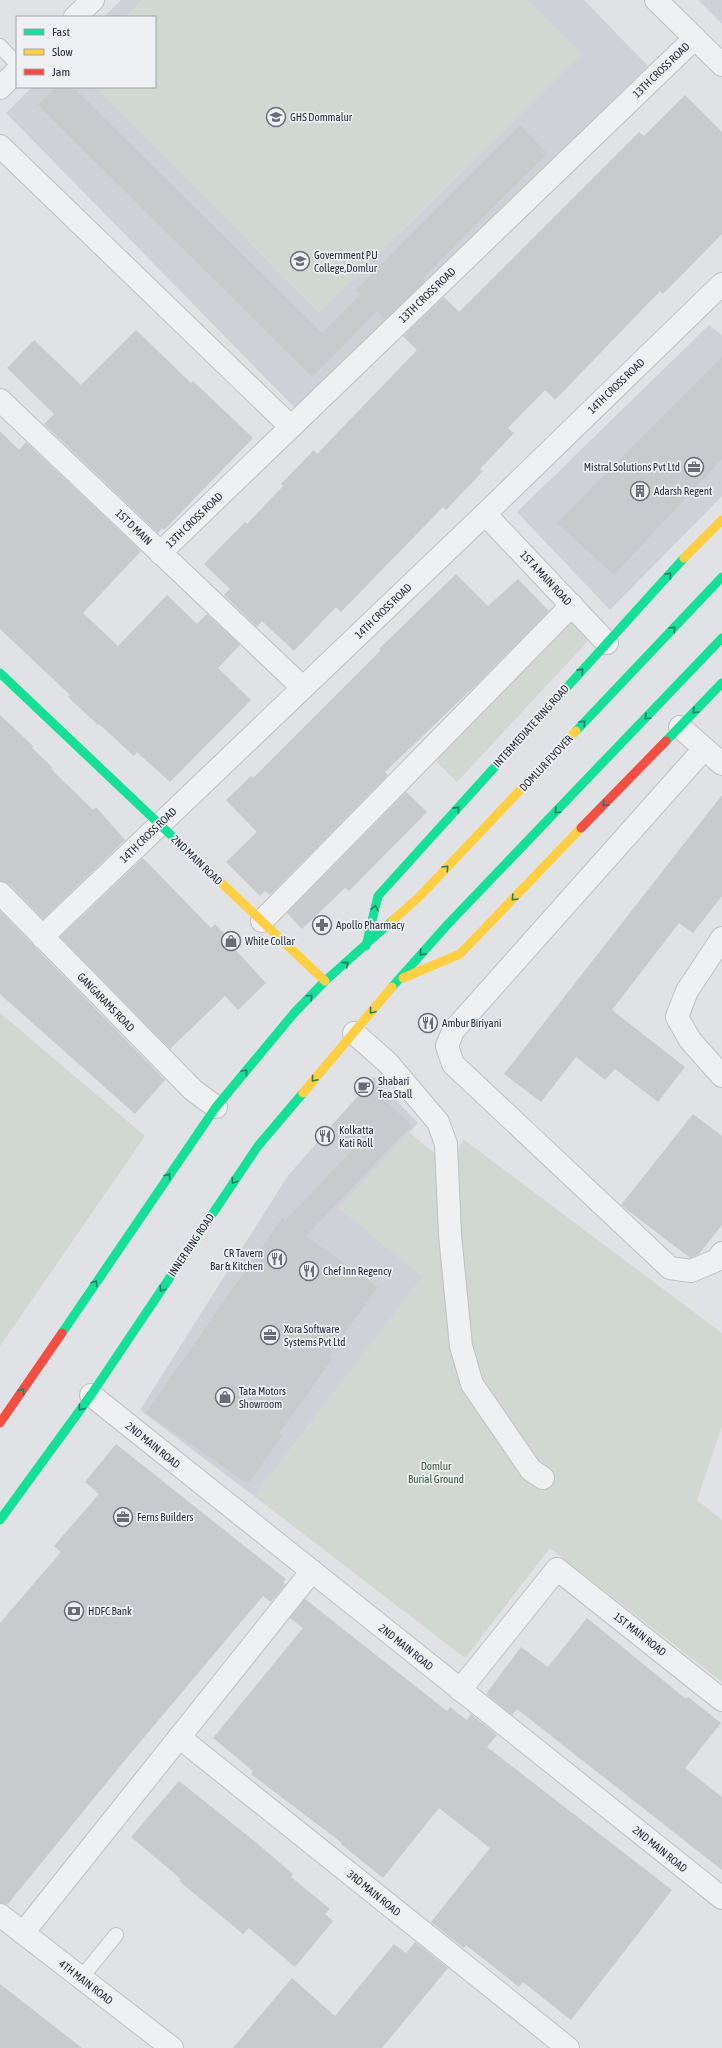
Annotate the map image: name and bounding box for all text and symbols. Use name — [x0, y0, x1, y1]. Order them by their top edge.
legend — [16, 16, 156, 88]
text: Fast — [52, 25, 70, 39]
street label: 13TH CROSS ROAD — [630, 40, 692, 100]
text: Slow — [52, 45, 73, 59]
text: Jam — [52, 65, 70, 79]
school or university icon: GHS Dommalur — [265, 106, 287, 128]
place label: GHS Dommalur — [290, 111, 353, 123]
place label: Government PU College,Domlur — [314, 249, 378, 274]
school or university icon: Government PU College,Domlur — [289, 250, 311, 272]
street label: 13TH CROSS ROAD — [396, 265, 458, 325]
street label: 14TH CROSS ROAD — [585, 356, 647, 416]
office icon: Mistral Solutions Pvt Ltd — [683, 456, 705, 478]
place label: Mistral Solutions Pvt Ltd — [584, 461, 680, 473]
building icon: Adarsh Regent — [629, 480, 651, 502]
place label: Adarsh Regent — [654, 485, 712, 497]
street label: 13TH CROSS ROAD — [163, 490, 225, 550]
street label: 1ST D MAIN — [113, 507, 155, 547]
street label: 1ST A MAIN ROAD — [518, 548, 574, 608]
one-way arrow — [664, 572, 672, 580]
street label: 14TH CROSS ROAD — [352, 581, 414, 641]
one-way arrow — [668, 626, 675, 633]
one-way arrow — [577, 668, 584, 676]
street label: INTERMEDIATE RING ROAD — [491, 682, 571, 770]
one-way arrow — [692, 706, 700, 714]
one-way arrow — [644, 712, 652, 720]
one-way arrow — [579, 720, 586, 728]
street label: DOMLUR FLYOVER — [517, 732, 575, 793]
one-way arrow — [602, 799, 609, 807]
street label: 14TH CROSS ROAD — [117, 805, 179, 865]
one-way arrow — [452, 806, 459, 814]
one-way arrow — [554, 806, 562, 814]
street label: 2ND MAIN ROAD — [169, 833, 225, 887]
one-way arrow — [441, 865, 449, 873]
one-way arrow — [511, 893, 519, 901]
one-way arrow — [370, 905, 379, 912]
pharmacy icon: Apollo Pharmacy — [311, 914, 333, 936]
place label: Apollo Pharmacy — [336, 919, 405, 931]
shop icon: White Collar — [220, 930, 242, 952]
place label: White Collar — [245, 935, 295, 947]
one-way arrow — [420, 948, 427, 956]
one-way arrow — [341, 961, 348, 968]
street label: GANGARAMS ROAD — [75, 970, 137, 1034]
one-way arrow — [305, 994, 313, 1002]
one-way arrow — [369, 1007, 376, 1014]
restaurant icon: Ambur Biriyani — [417, 1012, 439, 1034]
place label: Ambur Biriyani — [442, 1017, 502, 1029]
one-way arrow — [241, 1069, 248, 1076]
one-way arrow — [312, 1074, 319, 1082]
place label: Shabari Tea Stall — [378, 1075, 413, 1100]
cafe icon: Shabari Tea Stall — [353, 1076, 375, 1098]
place label: Kolkatta Kati Roll — [339, 1124, 374, 1149]
restaurant icon: Kolkatta Kati Roll — [314, 1125, 336, 1147]
one-way arrow — [163, 1173, 171, 1180]
one-way arrow — [231, 1177, 239, 1184]
street label: INNER RING ROAD — [166, 1211, 216, 1279]
place label: CR Tavern Bar & Kitchen — [210, 1247, 263, 1272]
restaurant icon: CR Tavern Bar & Kitchen — [266, 1248, 288, 1270]
restaurant icon: Chef Inn Regency — [298, 1260, 320, 1282]
place label: Chef Inn Regency — [323, 1265, 392, 1277]
one-way arrow — [90, 1281, 97, 1288]
one-way arrow — [159, 1285, 167, 1292]
place label: Xora Software Systems Pvt Ltd — [284, 1323, 345, 1348]
office icon: Xora Software Systems Pvt Ltd — [259, 1324, 281, 1346]
place label: Tata Motors Showroom — [239, 1385, 286, 1410]
shop icon: Tata Motors Showroom — [214, 1386, 236, 1408]
one-way arrow — [17, 1388, 25, 1395]
one-way arrow — [79, 1404, 86, 1411]
street label: 2ND MAIN ROAD — [123, 1419, 183, 1471]
park label: Domlur Burial Ground — [408, 1460, 464, 1485]
office icon: Ferns Builders — [112, 1506, 134, 1528]
place label: Ferns Builders — [137, 1511, 193, 1523]
bank icon: HDFC Bank — [63, 1600, 85, 1622]
place label: HDFC Bank — [88, 1605, 132, 1617]
street label: 1ST MAIN ROAD — [611, 1610, 669, 1658]
street label: 2ND MAIN ROAD — [376, 1621, 436, 1673]
street label: 2ND MAIN ROAD — [630, 1823, 690, 1875]
street label: 3RD MAIN ROAD — [345, 1868, 403, 1918]
street label: 4TH MAIN ROAD — [57, 1957, 115, 2007]

